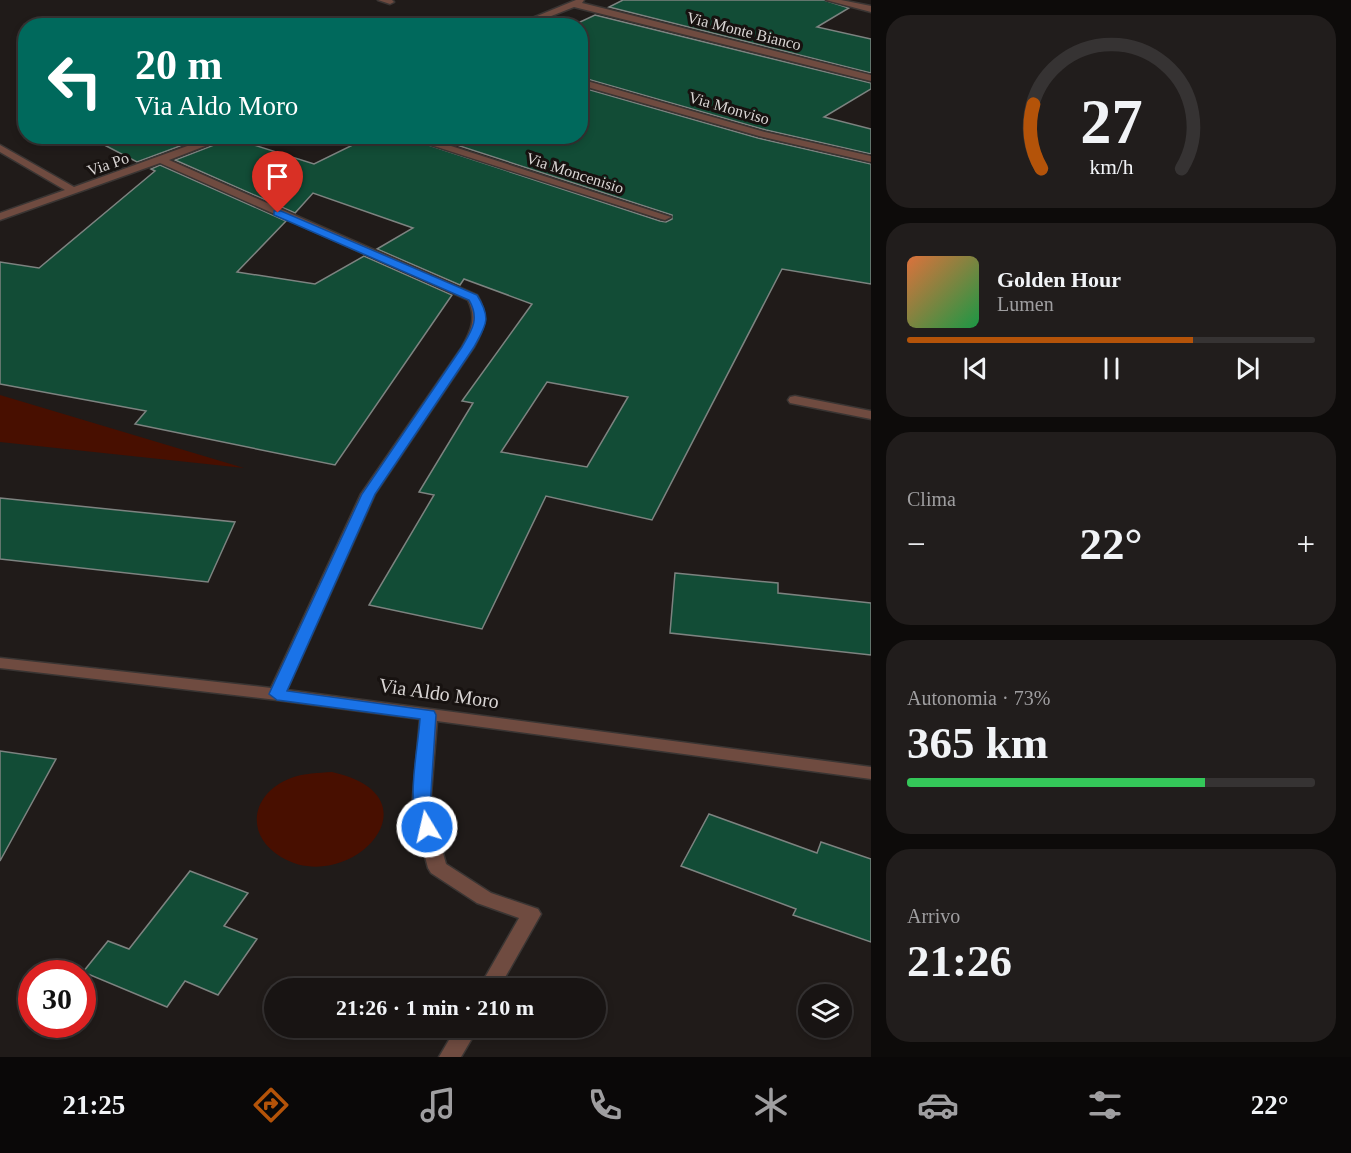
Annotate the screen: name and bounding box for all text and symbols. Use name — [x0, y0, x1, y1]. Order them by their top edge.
street label: Via Monte Bianco — [685, 9, 803, 53]
icon: left — [36, 42, 114, 120]
text: 20 m — [135, 42, 223, 88]
text: 27 — [1080, 87, 1142, 156]
street label: Via Monviso — [687, 88, 771, 128]
text: Via Aldo Moro — [135, 91, 298, 121]
street label: Via Po — [85, 149, 131, 179]
street label: Via Moncenisio — [524, 149, 626, 197]
pin — [252, 151, 303, 213]
text: km/h — [1089, 155, 1133, 179]
icon: arrive — [261, 160, 294, 193]
text: Golden Hour — [997, 267, 1121, 292]
text: Lumen — [997, 293, 1054, 315]
icon: previous — [959, 352, 992, 385]
icon: pause — [1095, 352, 1128, 385]
icon: next — [1231, 352, 1264, 385]
text: Clima — [907, 488, 956, 510]
text: 22° — [1080, 519, 1143, 569]
text: − — [907, 526, 926, 562]
text: + — [1296, 526, 1315, 562]
street label: Via Aldo Moro — [378, 674, 500, 712]
text: Autonomia · 73% — [907, 687, 1050, 709]
text: 365 km — [907, 718, 1048, 768]
position arrow — [395, 795, 459, 859]
text: Arrivo — [907, 905, 960, 927]
text: 21:26 — [907, 936, 1012, 986]
speed limit sign: 30 — [18, 960, 96, 1038]
map controls — [798, 984, 852, 1038]
button: layers — [798, 984, 852, 1038]
text: 21:26 · 1 min · 210 m — [336, 995, 534, 1020]
icon: directions — [250, 1084, 292, 1126]
icon: music — [417, 1084, 459, 1126]
icon: phone — [584, 1084, 626, 1126]
icon: climate — [750, 1084, 792, 1126]
icon: car — [917, 1084, 959, 1126]
icon: filters — [1084, 1084, 1126, 1126]
text: 21:25 — [62, 1090, 125, 1120]
text: 22° — [1251, 1090, 1289, 1120]

